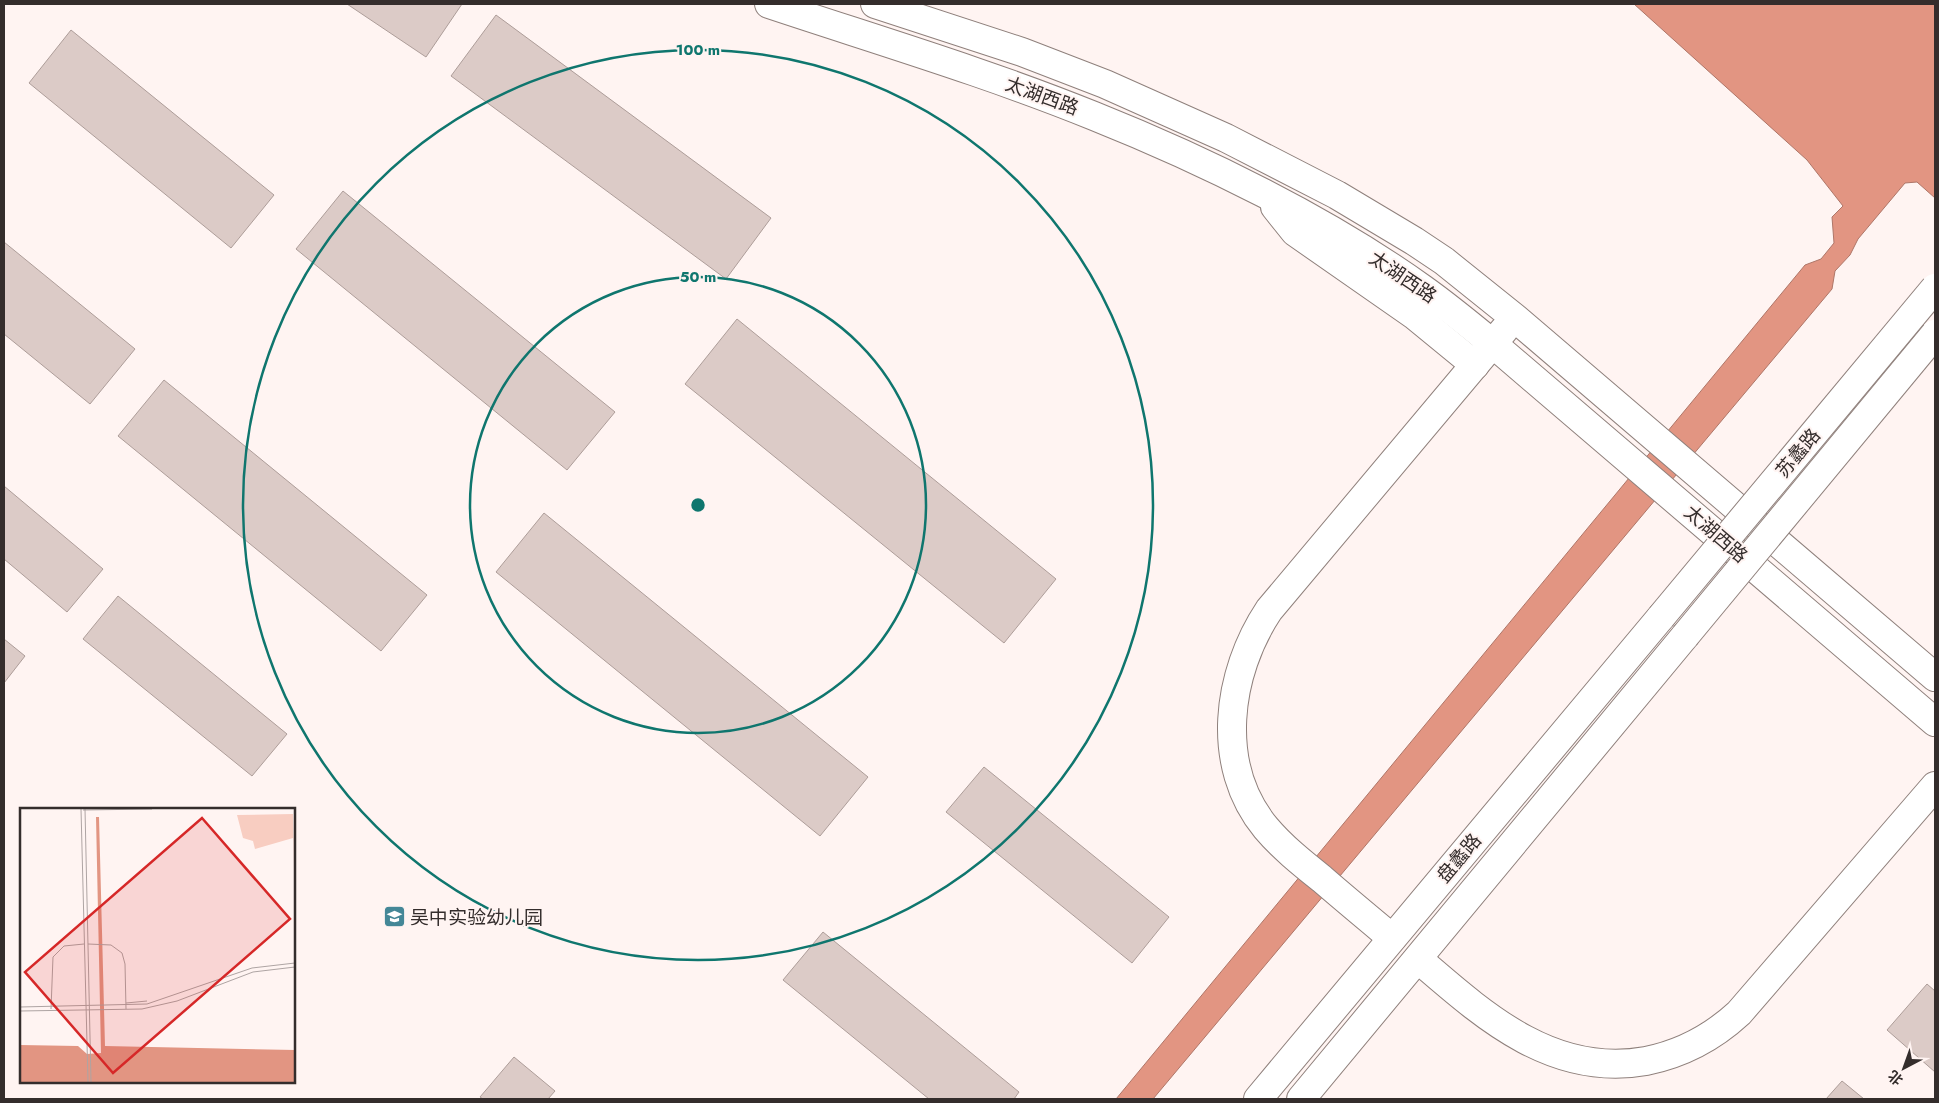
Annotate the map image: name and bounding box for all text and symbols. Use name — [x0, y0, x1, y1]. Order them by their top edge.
text: 100 m — [676, 39, 720, 61]
street label: 太湖西路 — [1002, 70, 1082, 122]
street label: 太湖西路 — [1364, 245, 1442, 309]
text: 50 m — [680, 266, 716, 288]
street label: 苏蠡路 — [1769, 422, 1827, 484]
centre of rings — [689, 496, 707, 514]
street label: 太湖西路 — [1678, 499, 1754, 569]
inset map — [20, 808, 295, 1083]
street label: 盘蠡路 — [1430, 827, 1488, 889]
place label: 吴中实验幼儿园 — [410, 904, 543, 931]
school or university icon: 吴中实验幼儿园 — [382, 905, 406, 929]
north arrow — [1879, 1043, 1929, 1093]
text: 北 — [1884, 1066, 1907, 1090]

